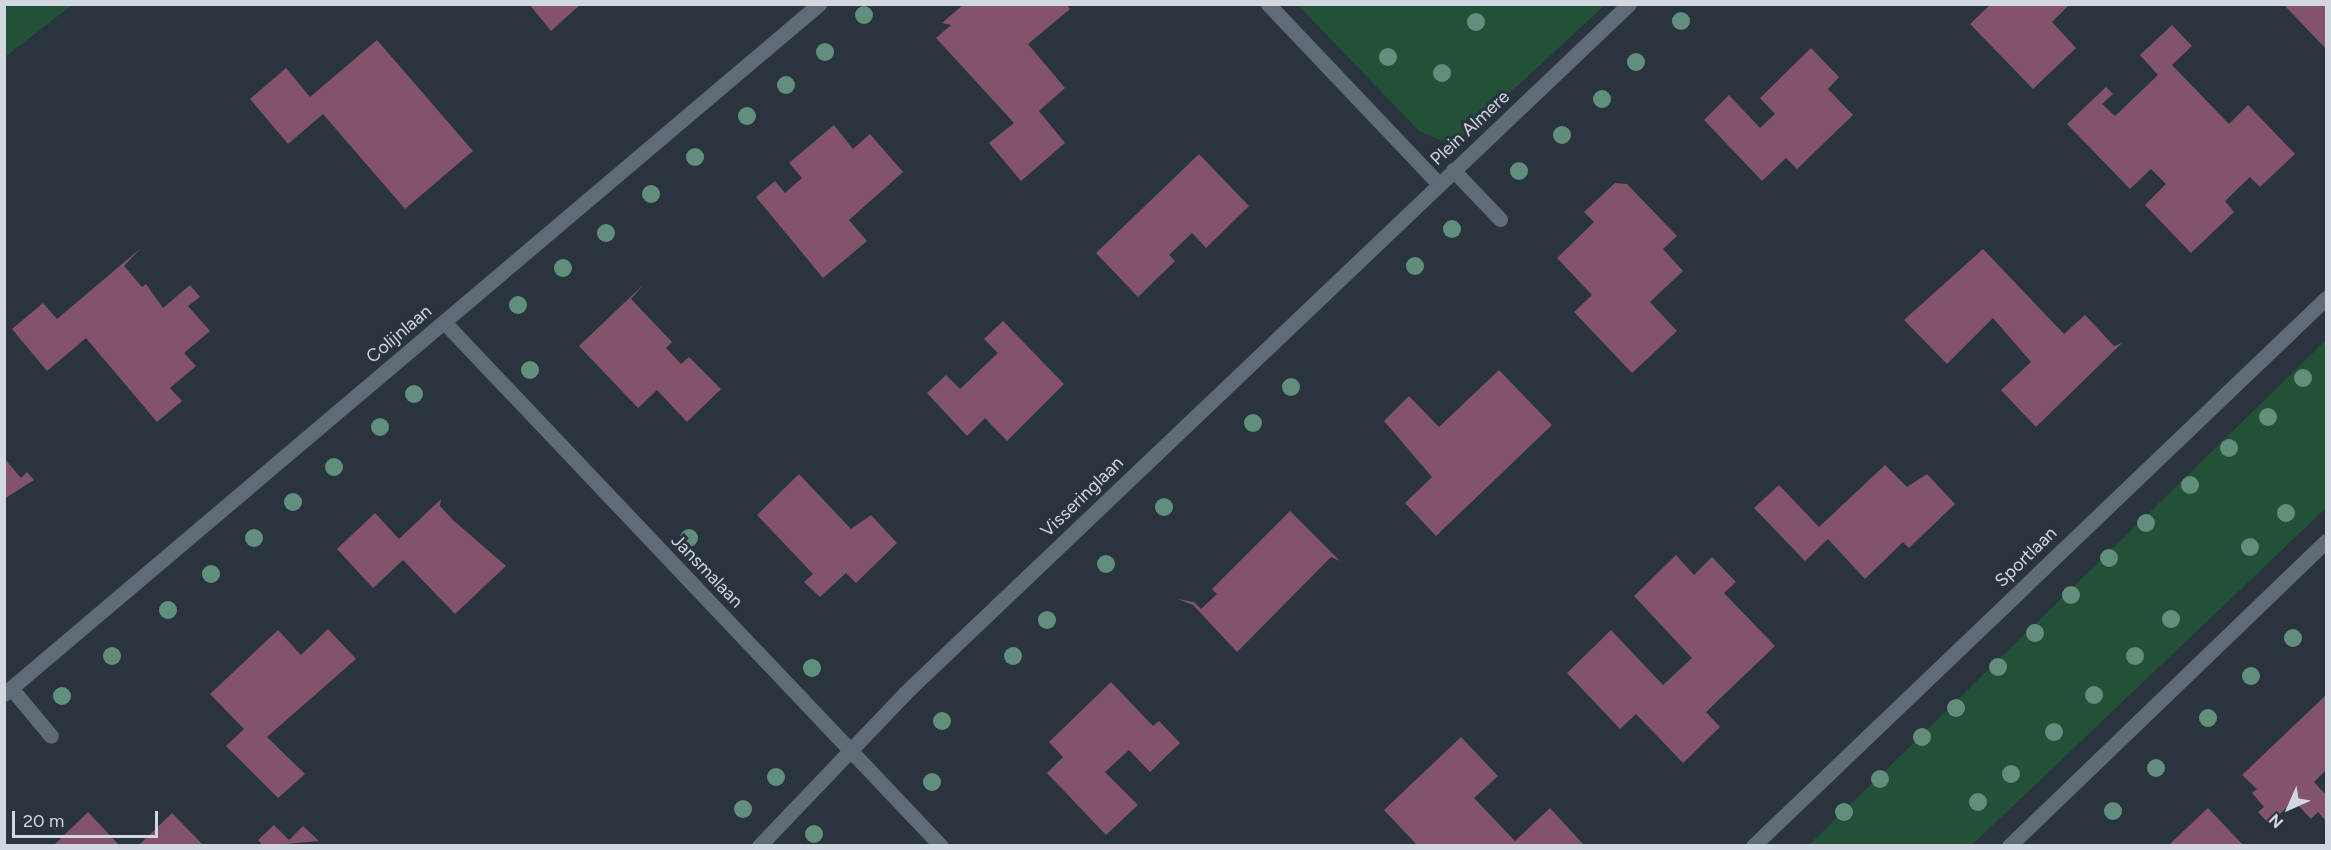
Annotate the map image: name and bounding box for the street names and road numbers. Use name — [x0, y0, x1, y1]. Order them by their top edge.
street label: Plein Almere — [1426, 86, 1514, 170]
street label: Colijnlaan — [362, 300, 436, 368]
street label: Visseringlaan — [1036, 452, 1128, 542]
street label: Sportlaan — [1991, 522, 2061, 592]
street label: Jansmalaan — [667, 530, 747, 612]

